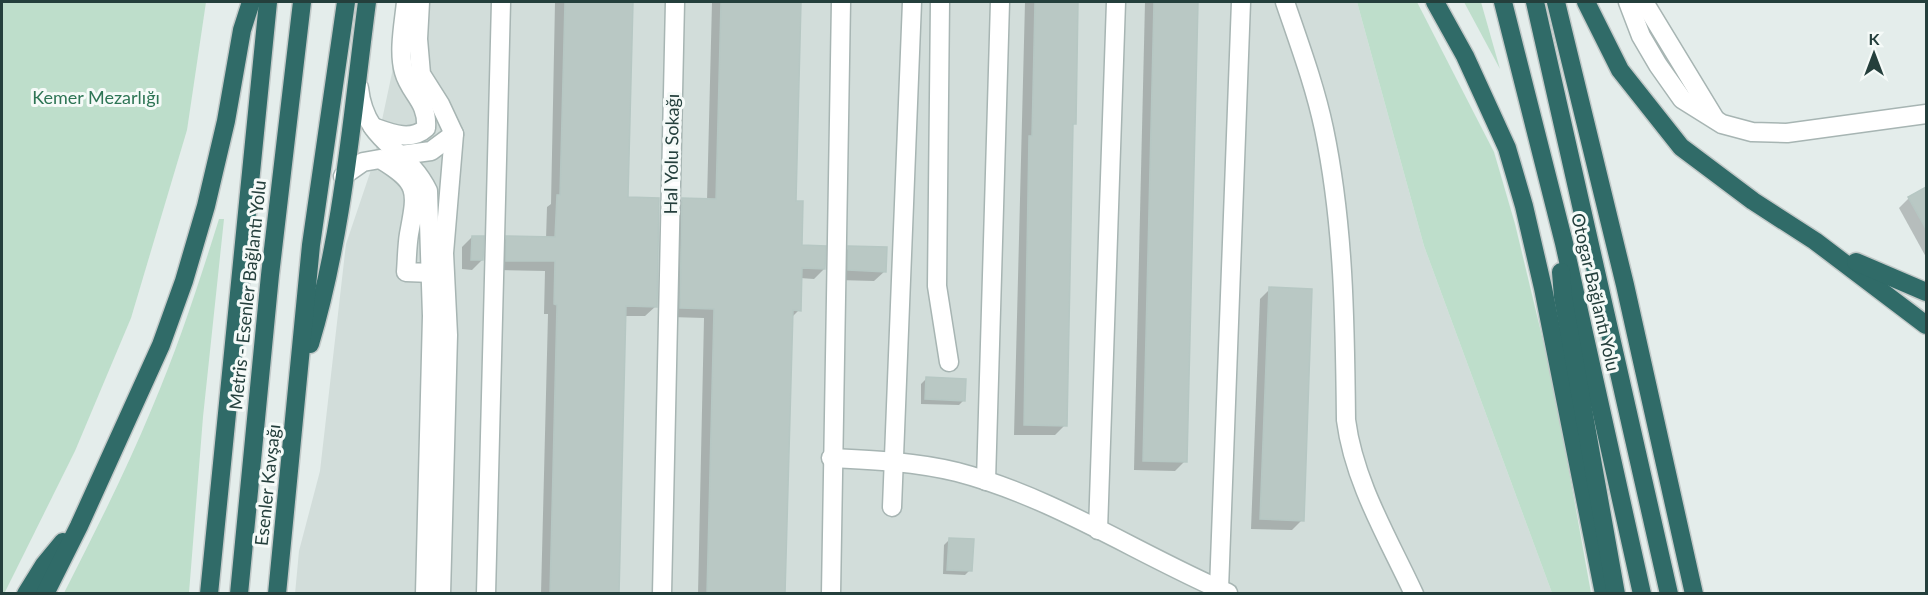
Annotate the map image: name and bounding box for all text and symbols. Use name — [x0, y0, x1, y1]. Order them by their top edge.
north arrow — [1844, 24, 1904, 84]
text: K — [1869, 29, 1881, 48]
park label: Kemer Mezarlığı — [32, 86, 160, 108]
street label: Hal Yolu Sokağı — [659, 93, 683, 215]
street label: Metris - Esenler Bağlantı Yolu — [224, 179, 270, 411]
street label: Otogar Bağlantı Yolu — [1567, 211, 1625, 373]
street label: Esenler Kavşağı — [250, 423, 284, 547]

